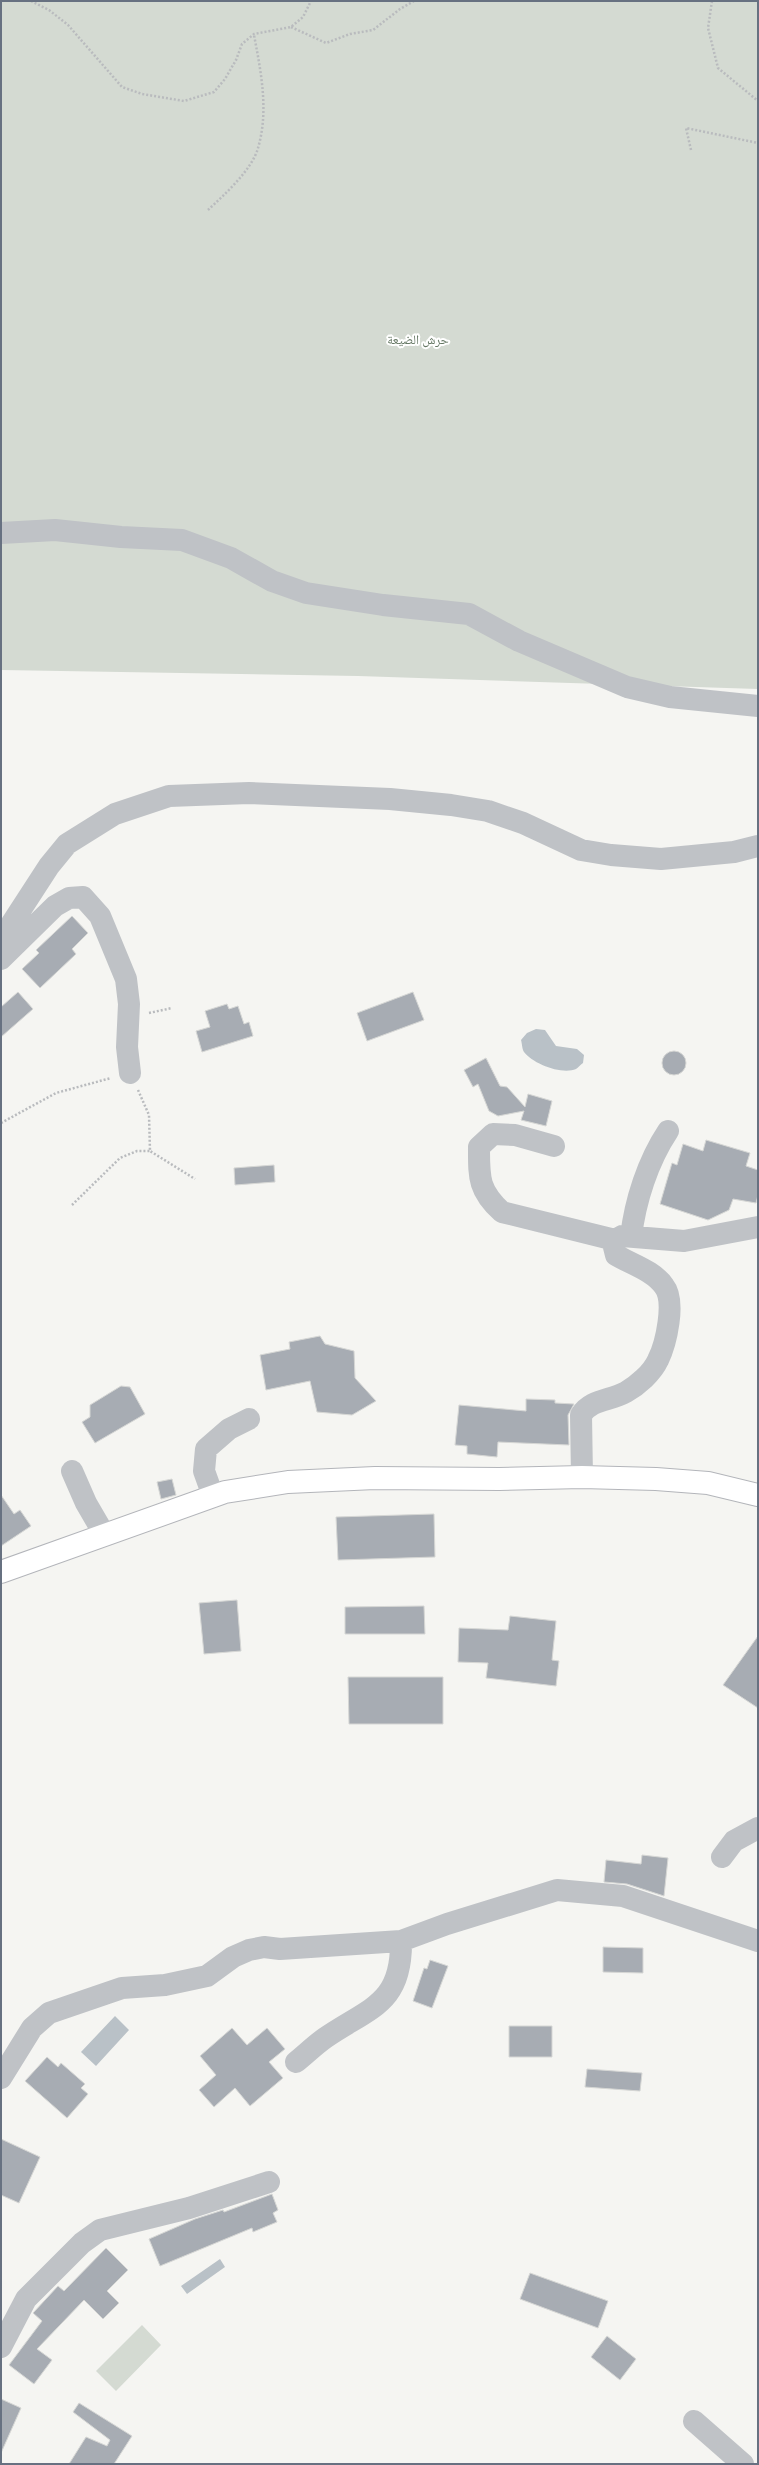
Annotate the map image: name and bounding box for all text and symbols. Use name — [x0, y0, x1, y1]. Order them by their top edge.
park label: حرش الضيعة — [387, 332, 449, 348]

